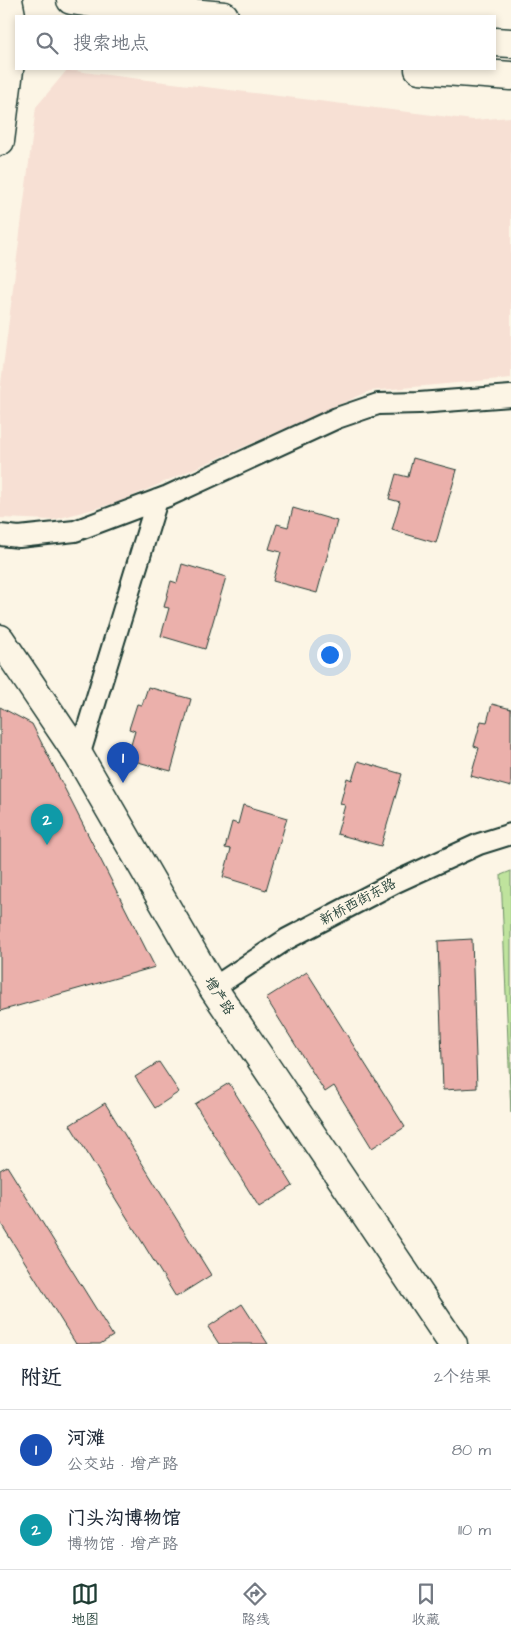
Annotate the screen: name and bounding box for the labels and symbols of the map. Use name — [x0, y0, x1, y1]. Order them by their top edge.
your location — [317, 642, 343, 668]
pin: 1 — [107, 742, 139, 783]
pin: 2 — [31, 804, 63, 845]
street label: 新桥西街东路 — [316, 873, 400, 931]
street label: 增产路 — [199, 973, 239, 1019]

